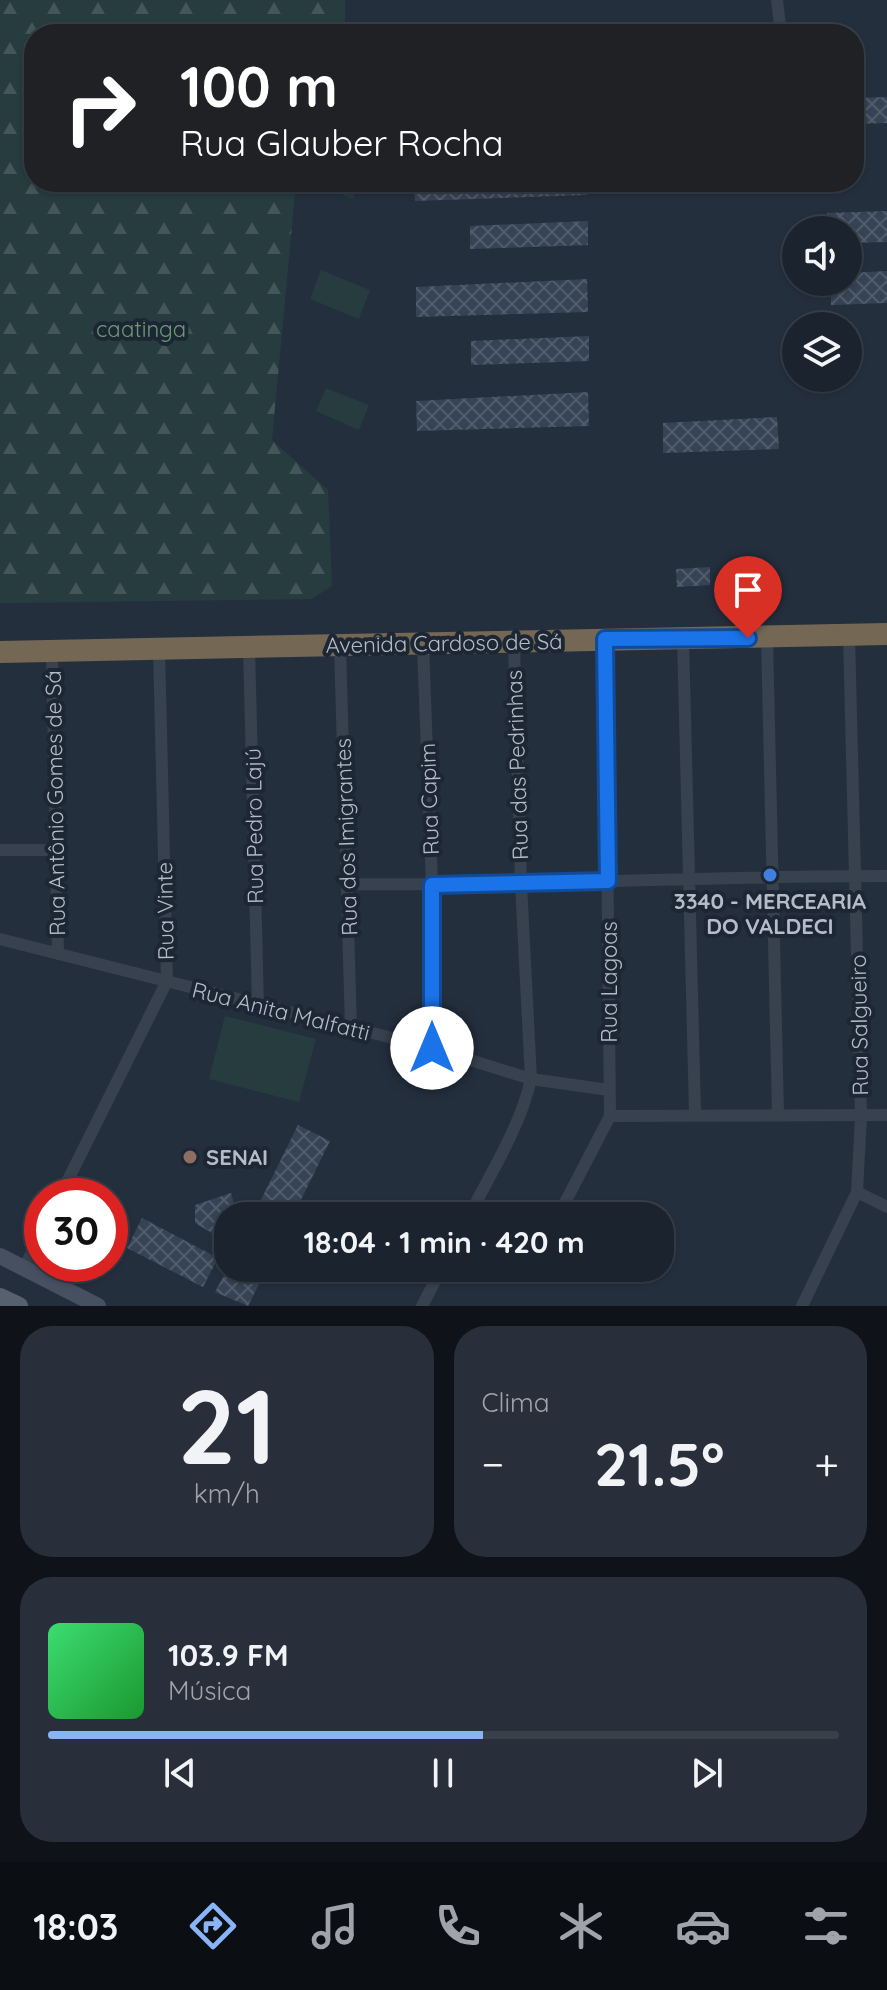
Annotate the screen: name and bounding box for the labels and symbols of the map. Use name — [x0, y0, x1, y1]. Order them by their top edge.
park label: caatinga — [96, 315, 186, 343]
pin — [714, 556, 782, 638]
street label: Avenida Cardoso de Sá — [325, 627, 563, 659]
street label: Rua Antônio Gomes de Sá — [39, 670, 71, 936]
street label: Rua das Pedrinhas — [500, 670, 534, 860]
street label: Rua dos Imigrantes — [329, 738, 363, 936]
street label: Rua Capim — [413, 742, 445, 856]
street label: Rua Pedro Lajú — [239, 748, 269, 904]
street label: Rua Vinte — [150, 862, 180, 960]
marker: 3340 - MERCEARIA DO VALDECI — [761, 866, 779, 884]
place label: 3340 - MERCEARIA DO VALDECI — [674, 887, 866, 940]
street label: Rua Lagoas — [595, 921, 623, 1043]
street label: Rua Salgueiro — [844, 954, 874, 1096]
street label: Rua Anita Malfatti — [189, 975, 373, 1047]
position arrow — [390, 1006, 474, 1090]
place label: SENAI — [206, 1143, 268, 1171]
marker: SENAI — [181, 1148, 199, 1166]
speed limit sign: 30 — [24, 1178, 128, 1282]

